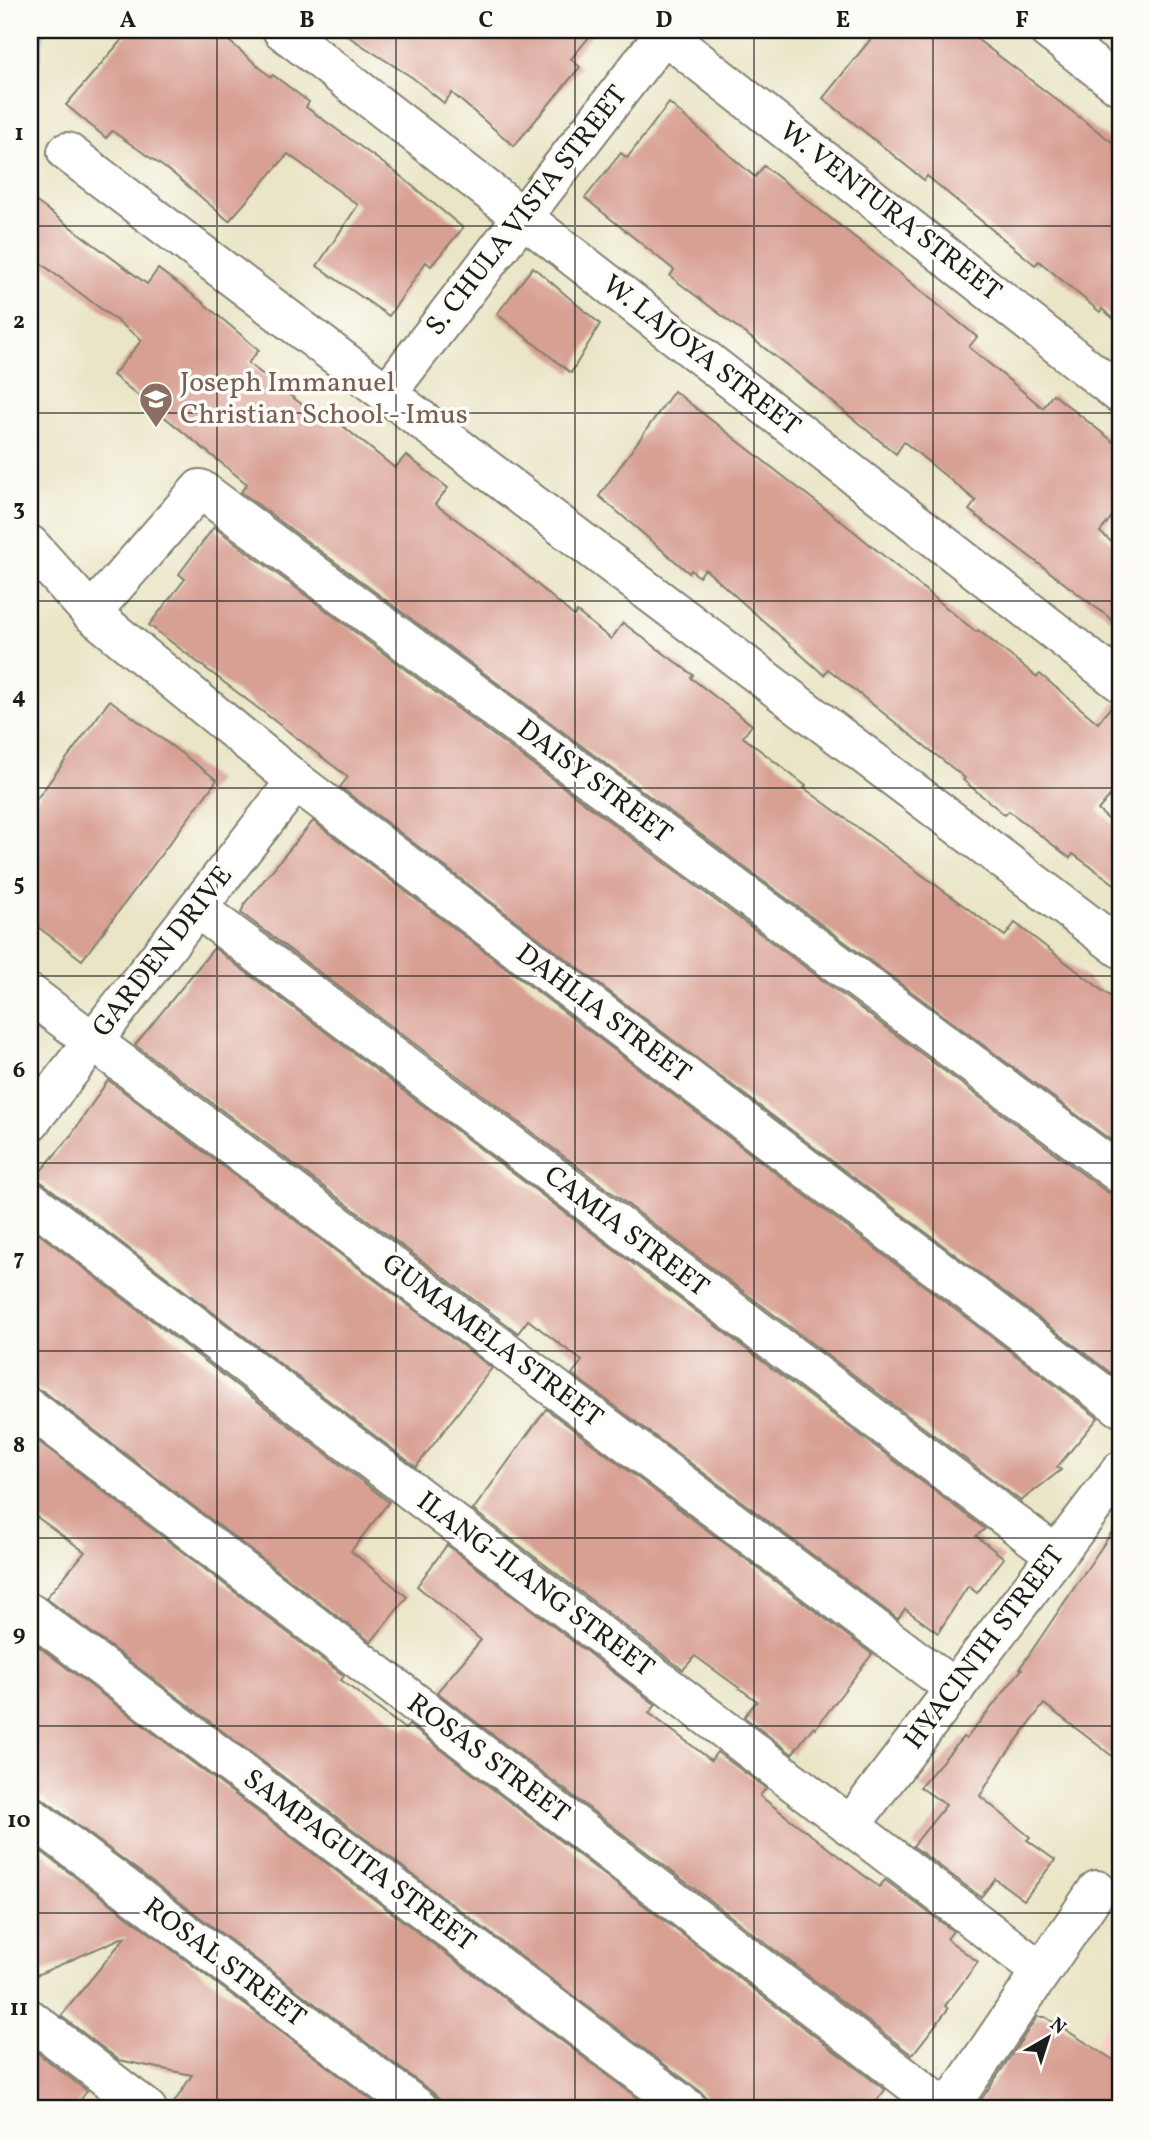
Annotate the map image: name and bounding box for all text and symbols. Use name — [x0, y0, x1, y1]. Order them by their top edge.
text: A — [120, 5, 136, 37]
text: B — [299, 5, 315, 37]
text: C — [479, 5, 493, 37]
text: D — [656, 5, 673, 37]
text: E — [836, 5, 850, 37]
text: F — [1015, 5, 1029, 37]
street label: S. CHULA VISTA STREET — [417, 78, 637, 344]
street label: W. VENTURA STREET — [771, 113, 1009, 311]
text: 1 — [14, 118, 24, 150]
street label: W. LAJOYA STREET — [594, 266, 808, 446]
text: 2 — [13, 306, 25, 338]
place label: Joseph Immanuel Christian School - Imus — [180, 364, 468, 435]
school or university icon: Joseph Immanuel Christian School - Imus — [137, 380, 175, 429]
text: 3 — [13, 493, 25, 525]
text: 4 — [12, 681, 26, 713]
street label: DAISY STREET — [508, 711, 680, 853]
street label: GARDEN DRIVE — [84, 858, 242, 1046]
text: 5 — [13, 868, 25, 900]
street label: DAHLIA STREET — [507, 935, 699, 1093]
text: 6 — [13, 1055, 25, 1087]
street label: CAMIA STREET — [535, 1157, 717, 1307]
text: 7 — [14, 1243, 25, 1275]
street label: GUMAMELA STREET — [373, 1245, 611, 1437]
text: 8 — [13, 1430, 25, 1462]
street label: ILANG-ILANG STREET — [408, 1483, 662, 1687]
street label: HYACINTH STREET — [895, 1538, 1075, 1758]
text: 9 — [13, 1618, 25, 1650]
street label: ROSAS STREET — [399, 1685, 577, 1833]
street label: SAMPAGUITA STREET — [235, 1761, 483, 1961]
text: 10 — [7, 1805, 31, 1837]
street label: ROSAL STREET — [135, 1889, 313, 2037]
text: 11 — [10, 1993, 28, 2025]
north arrow — [1014, 2002, 1084, 2072]
text: N — [1044, 2012, 1071, 2041]

